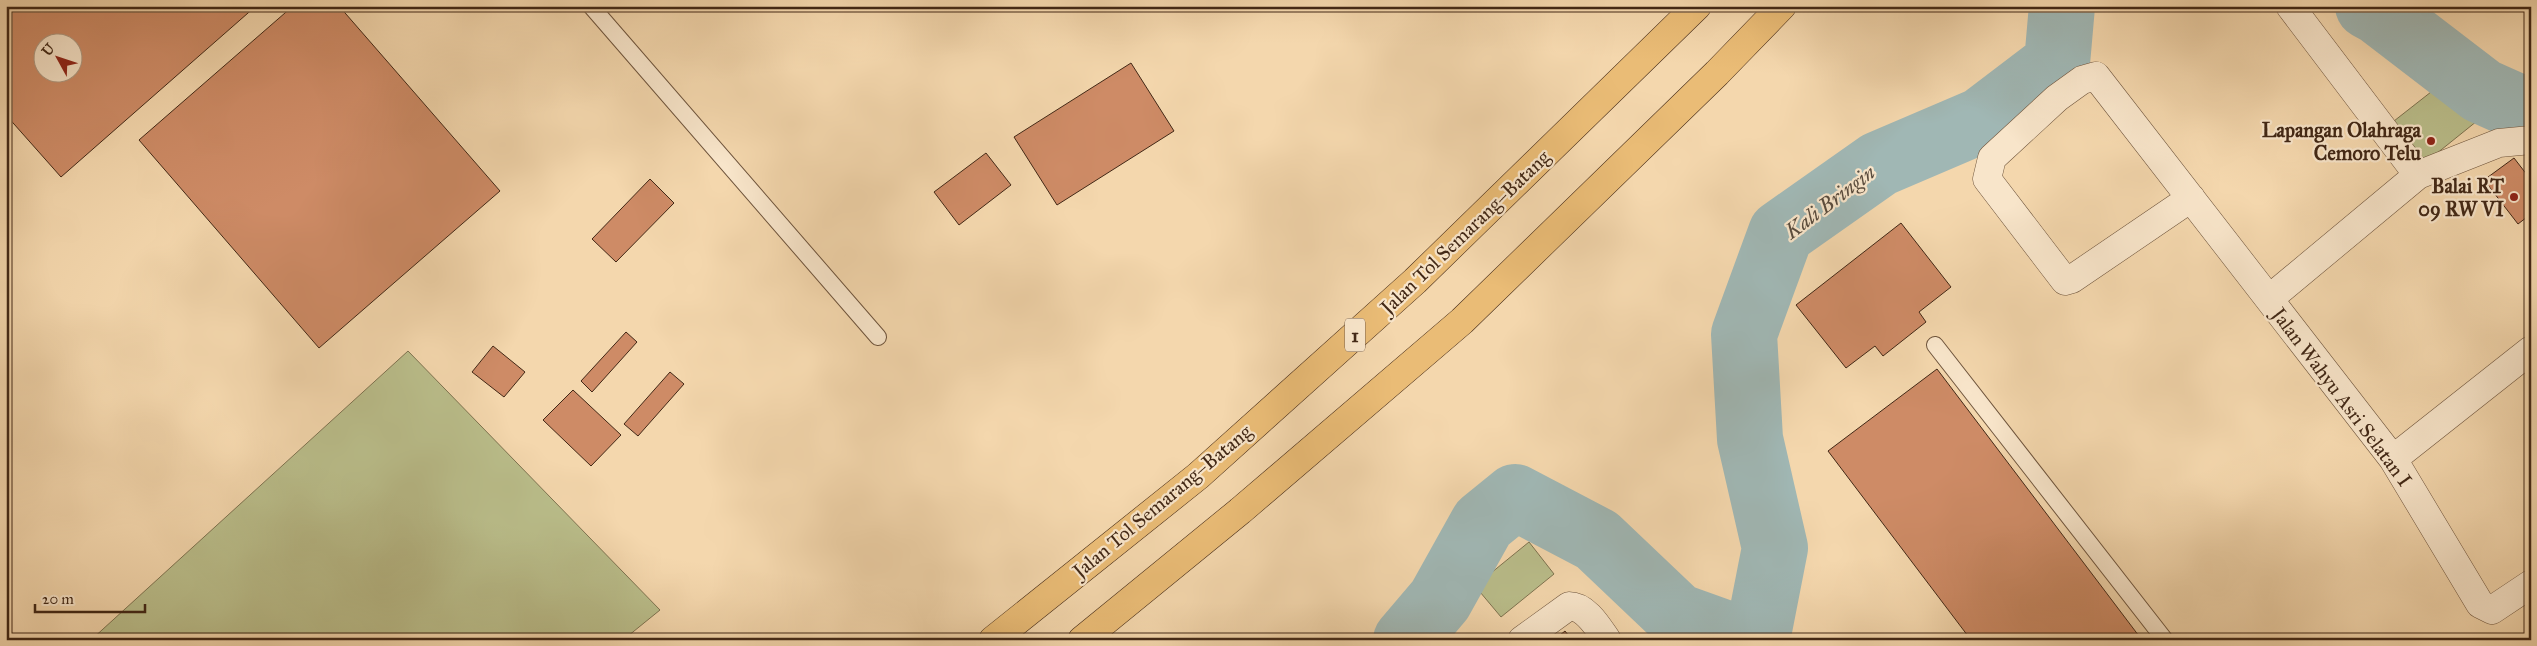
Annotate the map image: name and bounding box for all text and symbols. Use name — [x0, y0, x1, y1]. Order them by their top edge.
north arrow — [32, 32, 82, 82]
text: U — [38, 40, 59, 60]
place label: Lapangan Olahraga Cemoro Telu — [2262, 118, 2422, 165]
marker: Lapangan Olahraga Cemoro Telu — [2425, 135, 2437, 147]
street label: Jalan Tol Semarang–Batang — [1374, 144, 1556, 321]
water label: Kali Bringin — [1779, 159, 1880, 245]
place label: Balai RT 09 RW VI — [2418, 174, 2504, 222]
marker: Balai RT 09 RW VI — [2508, 191, 2520, 203]
street label: Jalan Wahyu Asri Selatan I — [2265, 301, 2417, 492]
road number: 1 — [1345, 318, 1365, 352]
street label: Jalan Tol Semarang–Batang — [1066, 419, 1257, 585]
scale bar — [35, 581, 145, 613]
text: 20 m — [42, 590, 74, 608]

